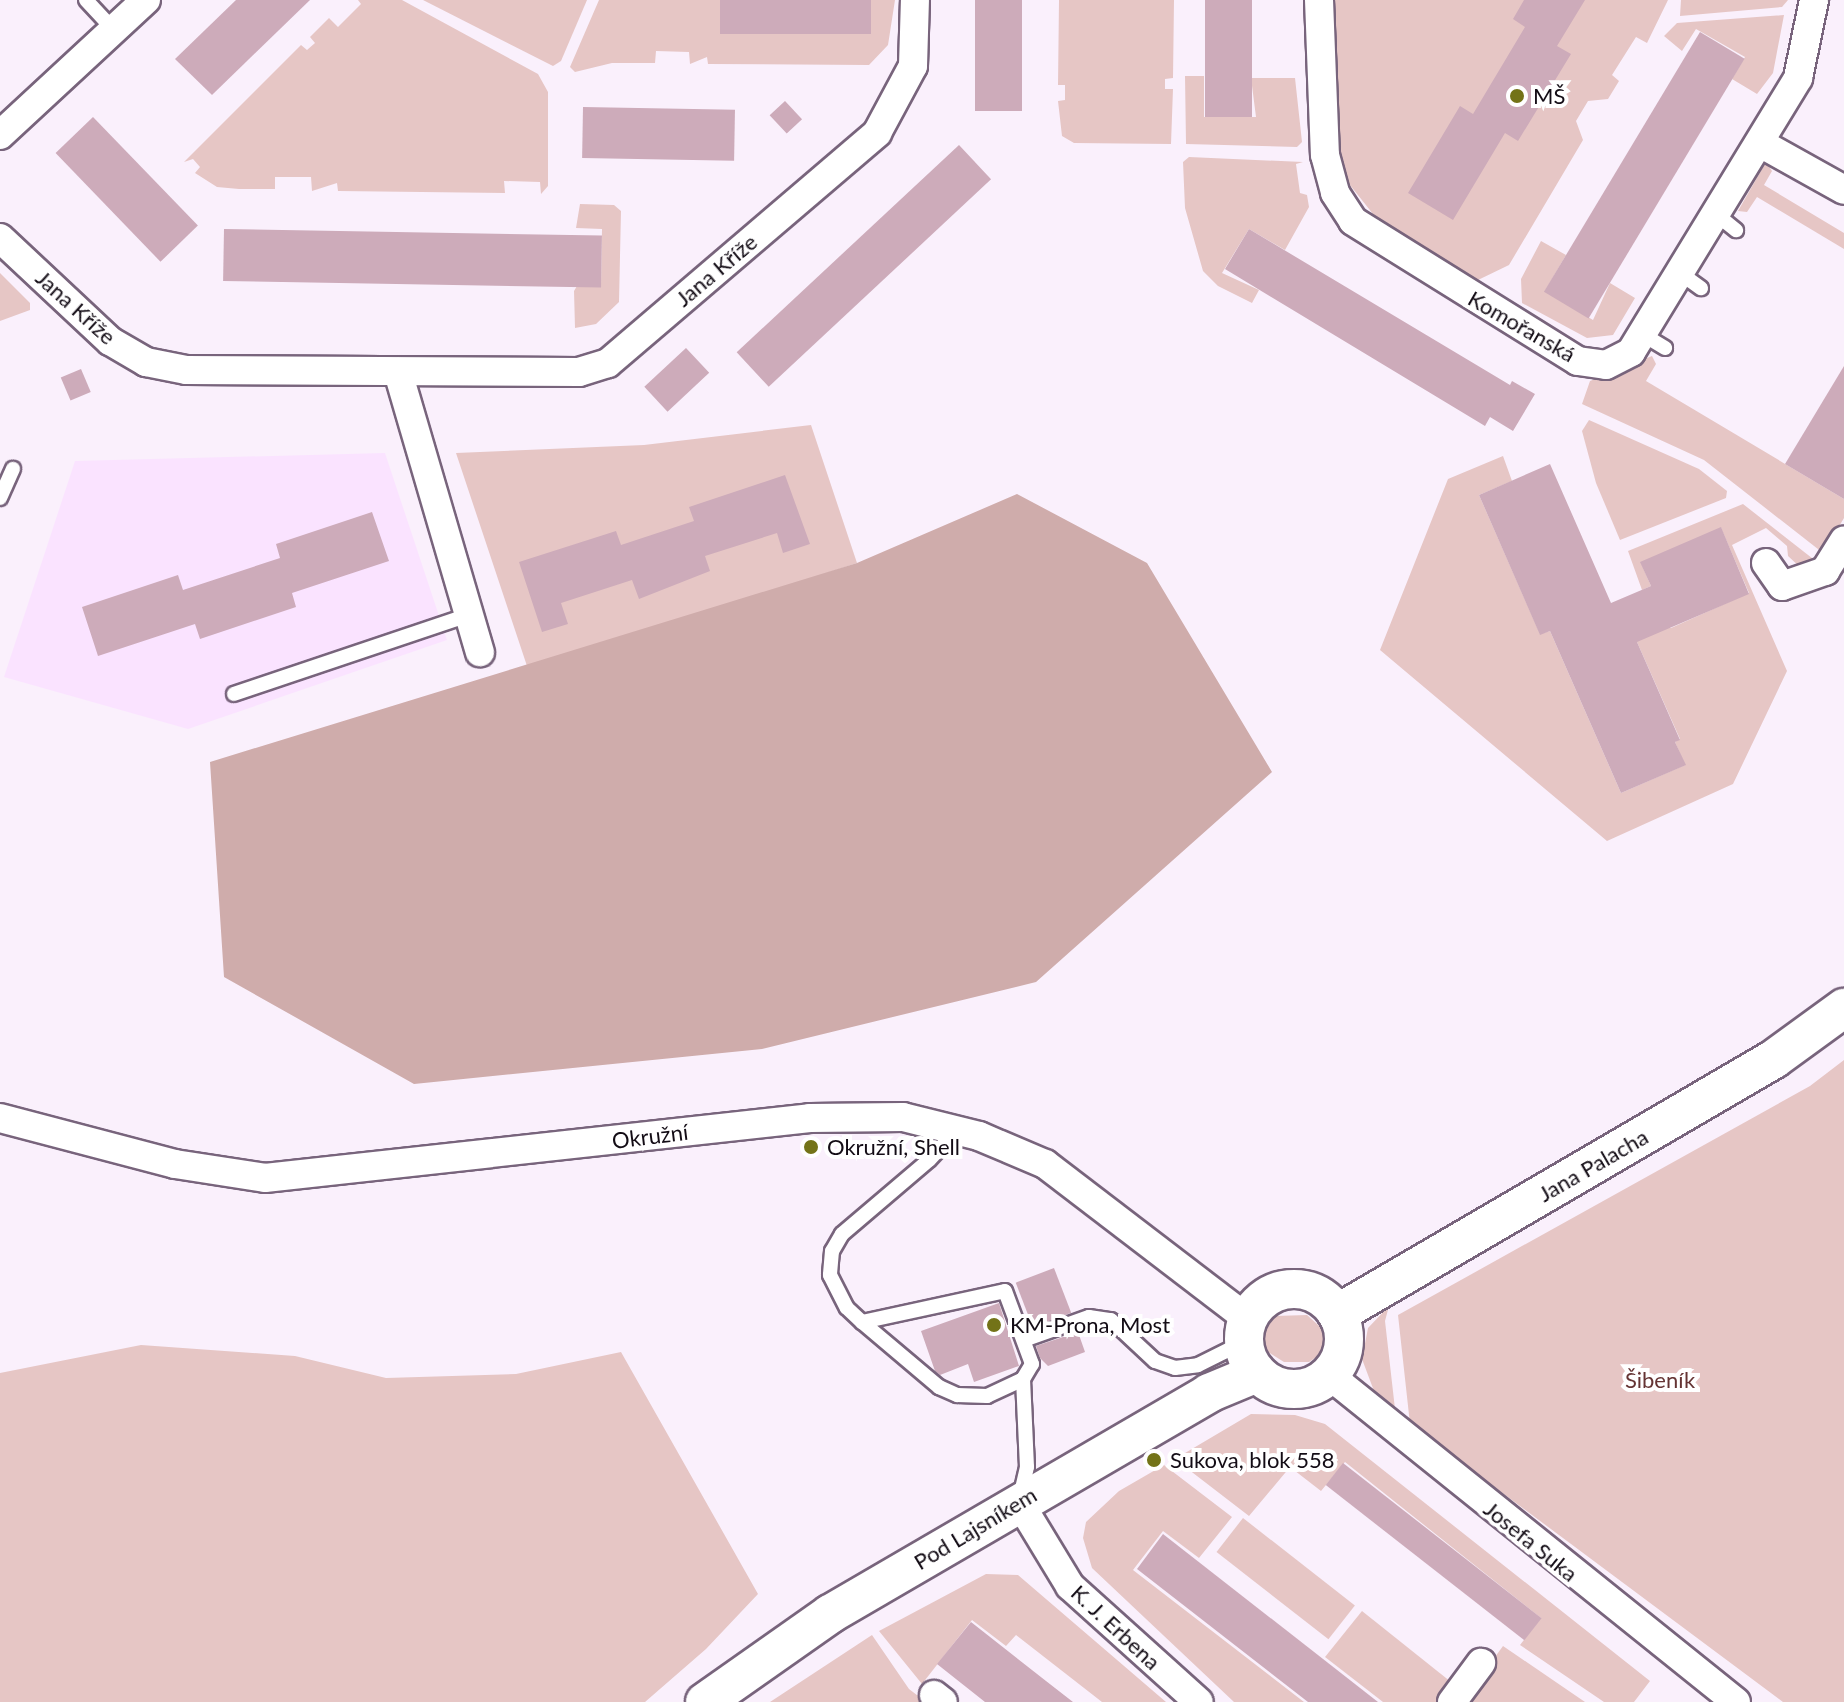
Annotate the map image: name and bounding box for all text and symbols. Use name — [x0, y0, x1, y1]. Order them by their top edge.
place label: MŠ — [1533, 83, 1565, 109]
marker: MŠ — [1508, 87, 1526, 105]
street label: Jana Kříže — [670, 228, 762, 312]
street label: Jana Kříže — [31, 264, 121, 350]
street label: Komořanská — [1464, 285, 1580, 367]
street label: Okružní — [611, 1118, 689, 1154]
street label: Jana Palacha — [1533, 1123, 1653, 1207]
place label: Okružní, Shell — [827, 1134, 960, 1160]
marker: Okružní, Shell — [802, 1138, 820, 1156]
place label: KM-Prona, Most — [1010, 1312, 1170, 1338]
marker: KM-Prona, Most — [985, 1316, 1003, 1334]
park label: Šibeník — [1625, 1367, 1695, 1393]
place label: Sukova, blok 558 — [1170, 1447, 1334, 1473]
marker: Sukova, blok 558 — [1145, 1451, 1163, 1469]
street label: Pod Lajsníkem — [909, 1481, 1041, 1575]
street label: Josefa Suka — [1479, 1495, 1583, 1587]
street label: K. J. Erbena — [1066, 1579, 1166, 1675]

